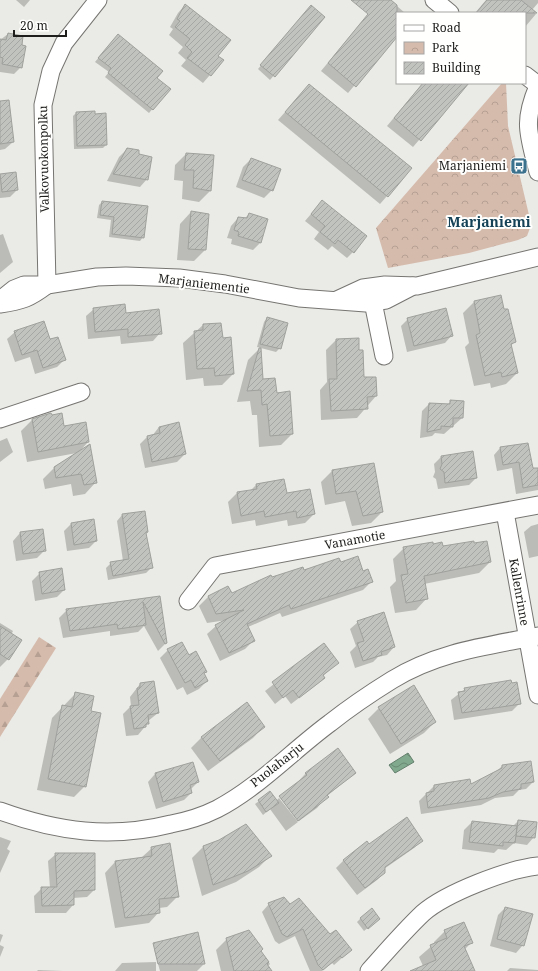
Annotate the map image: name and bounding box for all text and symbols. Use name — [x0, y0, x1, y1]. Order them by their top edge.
scale bar — [14, 12, 66, 38]
legend — [396, 12, 526, 84]
text: 20 m — [20, 17, 48, 34]
text: Road — [432, 19, 462, 36]
text: Park — [432, 39, 460, 56]
text: Building — [432, 59, 481, 76]
street label: Valkovuokonpolku — [34, 105, 53, 213]
bus stop icon: Marjaniemi — [509, 156, 529, 176]
place label: Marjaniemi — [439, 157, 506, 174]
district label: Marjaniemi — [447, 212, 531, 231]
street label: Marjaniementie — [157, 269, 251, 298]
street label: Vanamotie — [323, 526, 387, 553]
street label: Kallenrinne — [505, 557, 534, 627]
street label: Puolaharju — [246, 738, 307, 791]

